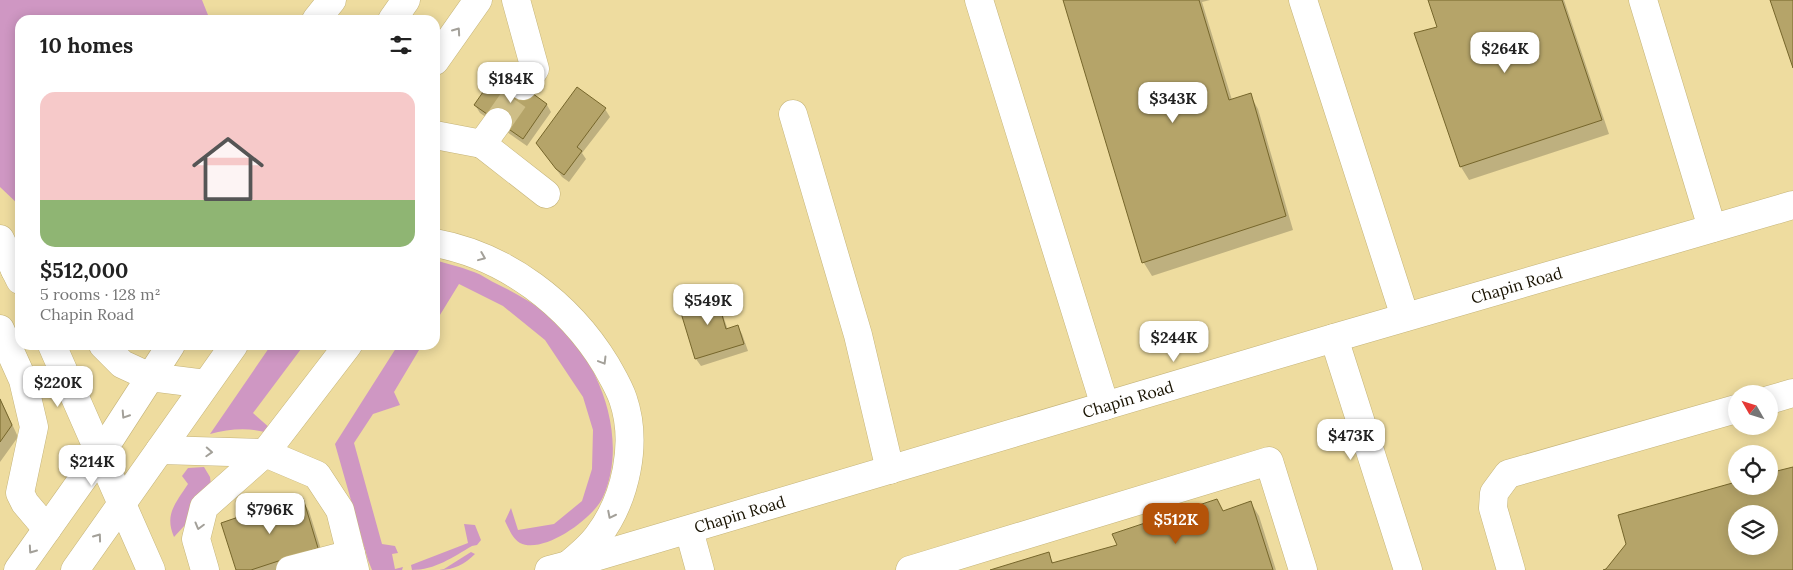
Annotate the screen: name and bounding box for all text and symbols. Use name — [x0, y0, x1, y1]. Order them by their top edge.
one-way arrow — [451, 27, 460, 37]
icon: filters — [387, 31, 415, 59]
text: 10 homes — [40, 32, 133, 59]
pin: $264K — [1470, 32, 1540, 74]
text: $264K — [1481, 38, 1529, 58]
pin: $184K — [476, 62, 546, 104]
text: $184K — [488, 68, 534, 88]
pin: $343K — [1138, 82, 1208, 124]
text: $343K — [1149, 88, 1197, 108]
icon: home — [183, 124, 273, 214]
one-way arrow — [477, 251, 485, 261]
text: $512,000 — [40, 257, 128, 284]
street label: Chapin Road — [1469, 262, 1565, 308]
text: 5 rooms · 128 m² — [40, 284, 161, 304]
pin: $549K — [673, 284, 743, 326]
text: $549K — [684, 290, 732, 310]
text: Chapin Road — [40, 304, 134, 324]
pin: $244K — [1139, 320, 1209, 363]
text: $244K — [1151, 327, 1198, 347]
one-way arrow — [596, 355, 606, 364]
pin: $220K — [23, 366, 93, 408]
text: $220K — [34, 372, 82, 392]
street label: Chapin Road — [1080, 376, 1176, 422]
north arrow — [1728, 385, 1778, 435]
map controls — [1728, 385, 1778, 555]
one-way arrow — [122, 409, 131, 419]
pin: $473K — [1316, 418, 1386, 461]
text: $473K — [1328, 425, 1374, 445]
pin: $214K — [57, 444, 127, 487]
button: locate — [1728, 445, 1778, 495]
one-way arrow — [205, 447, 213, 457]
text: $214K — [70, 451, 114, 471]
street label: Chapin Road — [692, 491, 788, 537]
pin: $796K — [235, 492, 305, 535]
text: $796K — [247, 499, 293, 519]
pin: $512K — [1141, 502, 1211, 545]
button: layers — [1728, 505, 1778, 555]
text: $512K — [1154, 509, 1198, 529]
one-way arrow — [607, 510, 617, 519]
one-way arrow — [194, 522, 205, 531]
one-way arrow — [92, 533, 101, 543]
one-way arrow — [29, 544, 38, 554]

